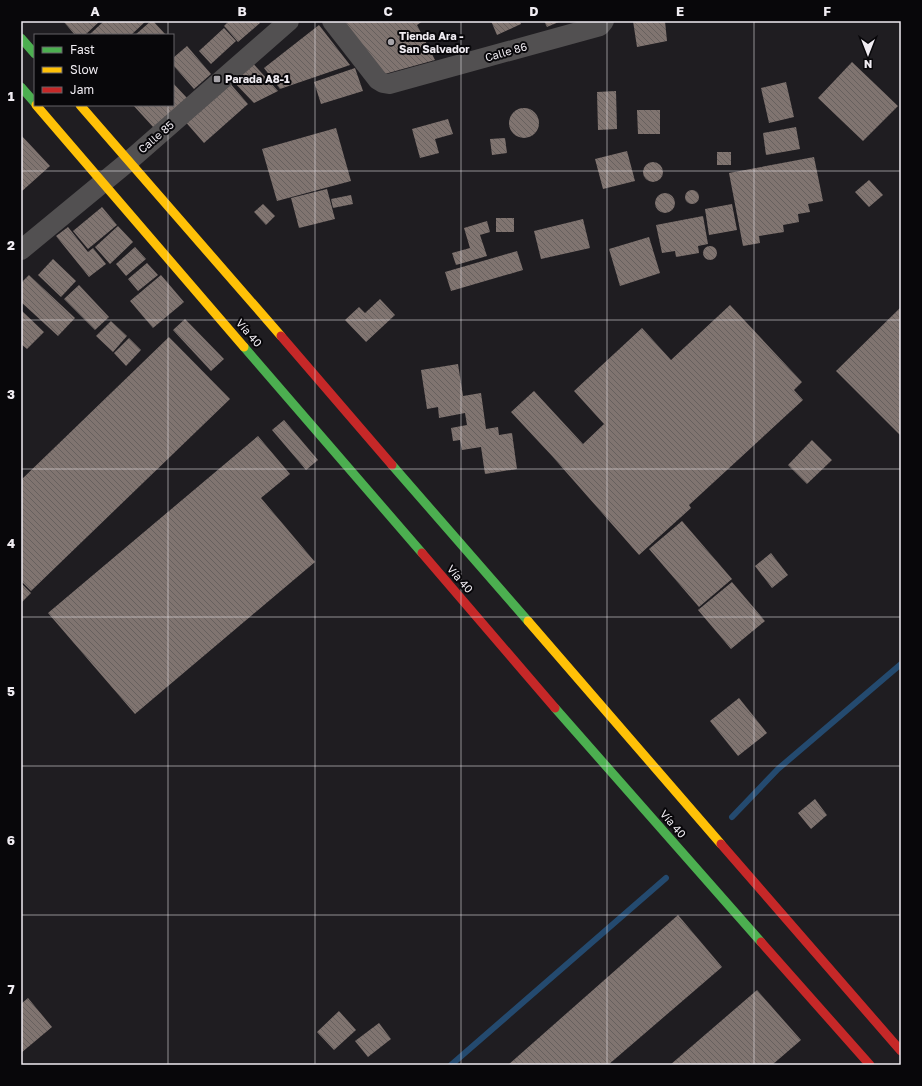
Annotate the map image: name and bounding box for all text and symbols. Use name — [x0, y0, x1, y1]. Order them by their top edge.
text: A — [90, 3, 100, 19]
text: B — [237, 3, 247, 19]
text: C — [383, 3, 393, 19]
text: D — [529, 3, 539, 19]
text: E — [676, 3, 684, 19]
text: F — [823, 3, 831, 19]
place label: Tienda Ara - San Salvador — [399, 29, 470, 55]
legend — [34, 34, 174, 106]
north arrow — [848, 34, 888, 74]
marker: Tienda Ara - San Salvador — [386, 37, 396, 47]
street label: Calle 86 — [483, 39, 529, 64]
text: Fast — [70, 42, 95, 57]
text: N — [864, 58, 872, 71]
text: Slow — [70, 62, 98, 77]
place label: Parada A8-1 — [225, 72, 290, 85]
marker: Parada A8-1 — [212, 74, 222, 84]
text: Jam — [70, 82, 94, 97]
text: 1 — [8, 88, 15, 104]
street label: Calle 85 — [135, 118, 176, 156]
text: 2 — [7, 237, 15, 253]
street label: Vía 40 — [234, 316, 265, 349]
text: 3 — [7, 386, 15, 402]
text: 4 — [7, 535, 15, 551]
street label: Vía 40 — [445, 562, 476, 595]
text: 5 — [7, 683, 15, 699]
street label: Vía 40 — [658, 807, 689, 840]
text: 6 — [7, 832, 15, 848]
text: 7 — [7, 981, 15, 997]

